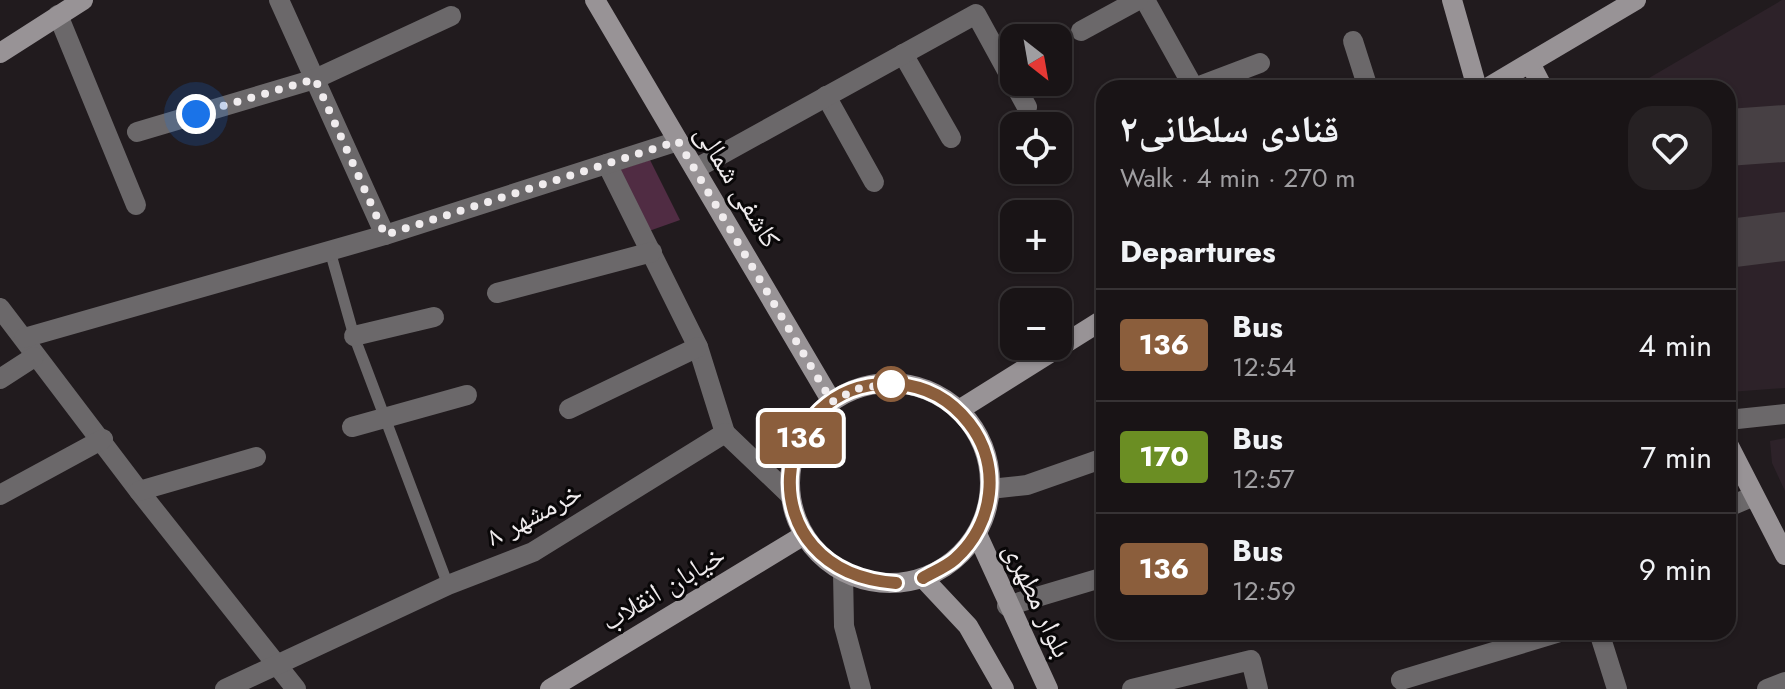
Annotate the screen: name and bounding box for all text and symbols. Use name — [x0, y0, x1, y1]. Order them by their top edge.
north arrow — [1000, 24, 1072, 96]
map controls — [1000, 24, 1072, 360]
your location — [176, 94, 216, 134]
text: قنادی سلطانی۲ — [1120, 101, 1339, 156]
button: heart — [1628, 106, 1712, 190]
button: locate — [1000, 112, 1072, 184]
street label: کاشفی شمالی — [685, 116, 791, 256]
text: Walk · 4 min · 270 m — [1120, 159, 1356, 197]
button: + — [1000, 200, 1072, 272]
text: Departures — [1120, 230, 1276, 273]
button: − — [1000, 288, 1072, 360]
text: Bus — [1232, 305, 1283, 348]
text: 136 — [1139, 324, 1189, 365]
text: 4 min — [1639, 324, 1712, 367]
text: 12:54 — [1232, 348, 1296, 386]
unlabelled marker — [874, 367, 908, 401]
line badge: 136 — [755, 412, 847, 464]
text: 136 — [776, 417, 826, 458]
text: Bus — [1232, 417, 1283, 460]
text: 170 — [1139, 436, 1189, 477]
text: 7 min — [1640, 436, 1712, 479]
text: 12:57 — [1232, 460, 1295, 498]
street label: خرمشهر ۸ — [479, 472, 589, 556]
text: Bus — [1232, 529, 1283, 572]
street label: خیابان انقلاب — [593, 535, 733, 641]
street label: بلوار مطهری — [993, 536, 1083, 664]
text: 136 — [1139, 548, 1189, 589]
text: 9 min — [1639, 548, 1712, 591]
text: 12:59 — [1232, 572, 1296, 610]

